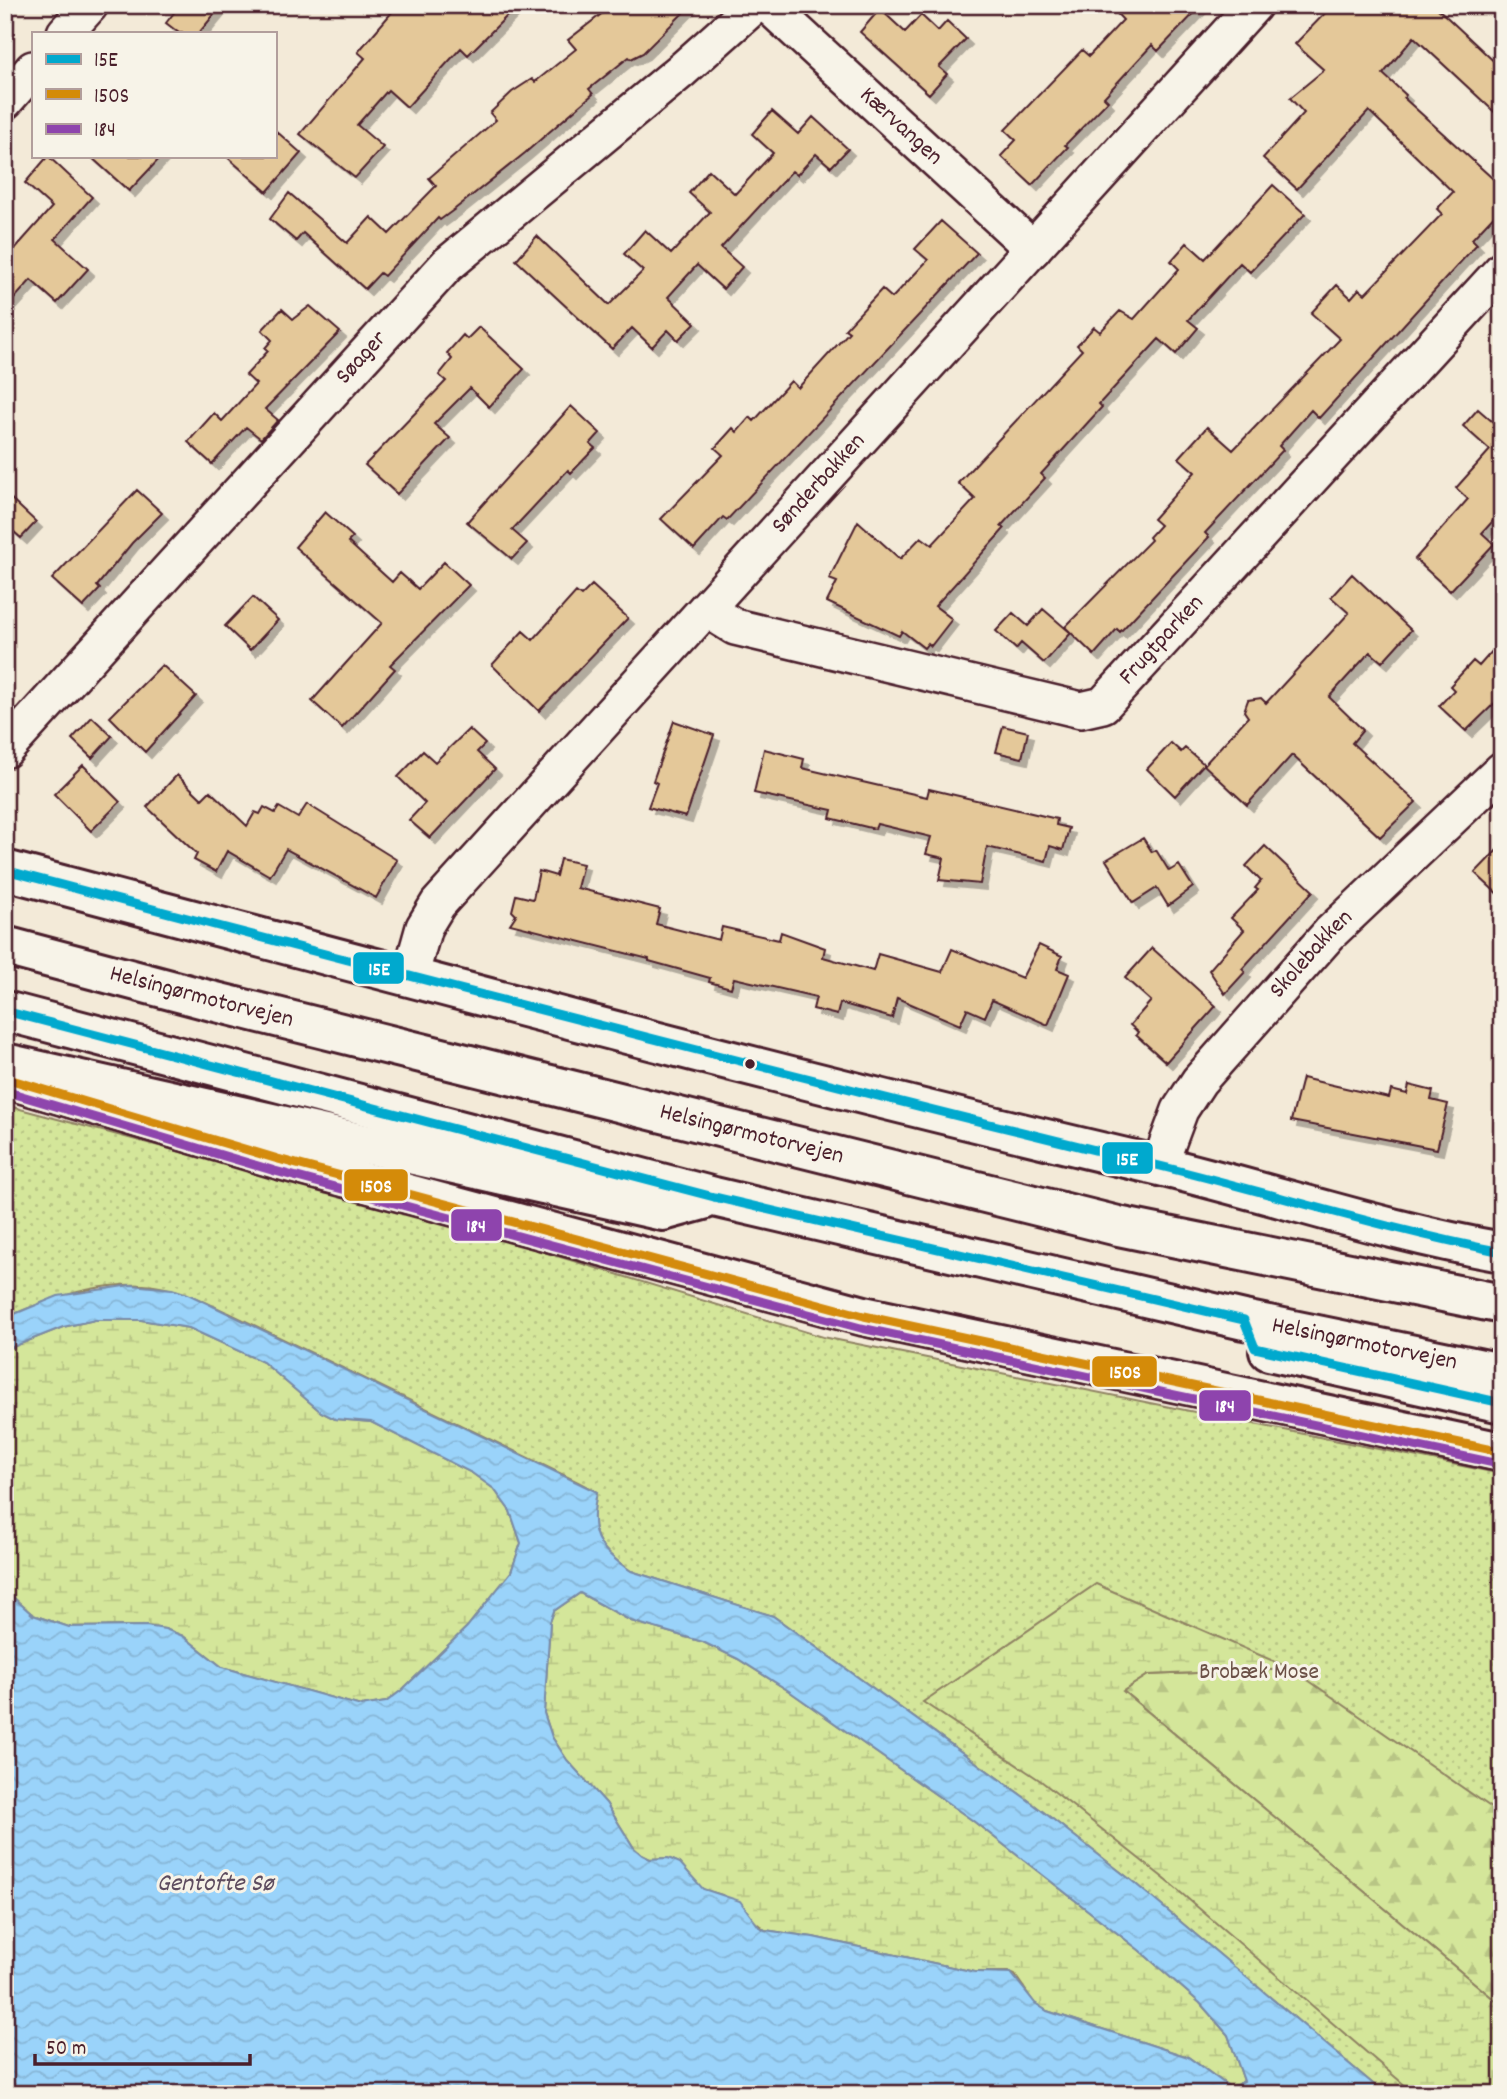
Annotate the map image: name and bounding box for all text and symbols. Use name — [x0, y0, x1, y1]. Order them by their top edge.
legend — [32, 32, 276, 158]
text: 15E — [94, 47, 118, 77]
street label: Kærvangen — [851, 80, 950, 174]
text: 150S — [94, 83, 129, 113]
text: 184 — [94, 117, 116, 147]
street label: Søager — [328, 324, 396, 393]
street label: Sønderbakken — [764, 426, 874, 542]
street label: Frugtparken — [1112, 588, 1213, 693]
street label: Skolebakken — [1262, 902, 1361, 1007]
line badge: 15E — [352, 951, 405, 985]
street label: Helsingørmotorvejen — [106, 958, 297, 1038]
text: 15E — [368, 958, 390, 985]
unlabelled marker — [743, 1057, 757, 1071]
street label: Helsingørmotorvejen — [656, 1096, 847, 1174]
line badge: 15E — [1101, 1141, 1154, 1175]
text: 15E — [1116, 1148, 1138, 1175]
line badge: 150S — [343, 1168, 409, 1202]
text: 150S — [360, 1175, 392, 1202]
line badge: 184 — [450, 1208, 503, 1242]
text: 184 — [466, 1215, 486, 1242]
street label: Helsingørmotorvejen — [1269, 1309, 1460, 1380]
line badge: 150S — [1091, 1355, 1158, 1388]
text: 150S — [1109, 1361, 1141, 1388]
line badge: 184 — [1198, 1389, 1252, 1422]
text: 184 — [1215, 1395, 1235, 1422]
park label: Brobæk Mose — [1199, 1656, 1319, 1690]
water label: Gentofte Sø — [157, 1866, 276, 1903]
scale bar — [35, 2022, 250, 2066]
text: 50 m — [46, 2035, 86, 2065]

